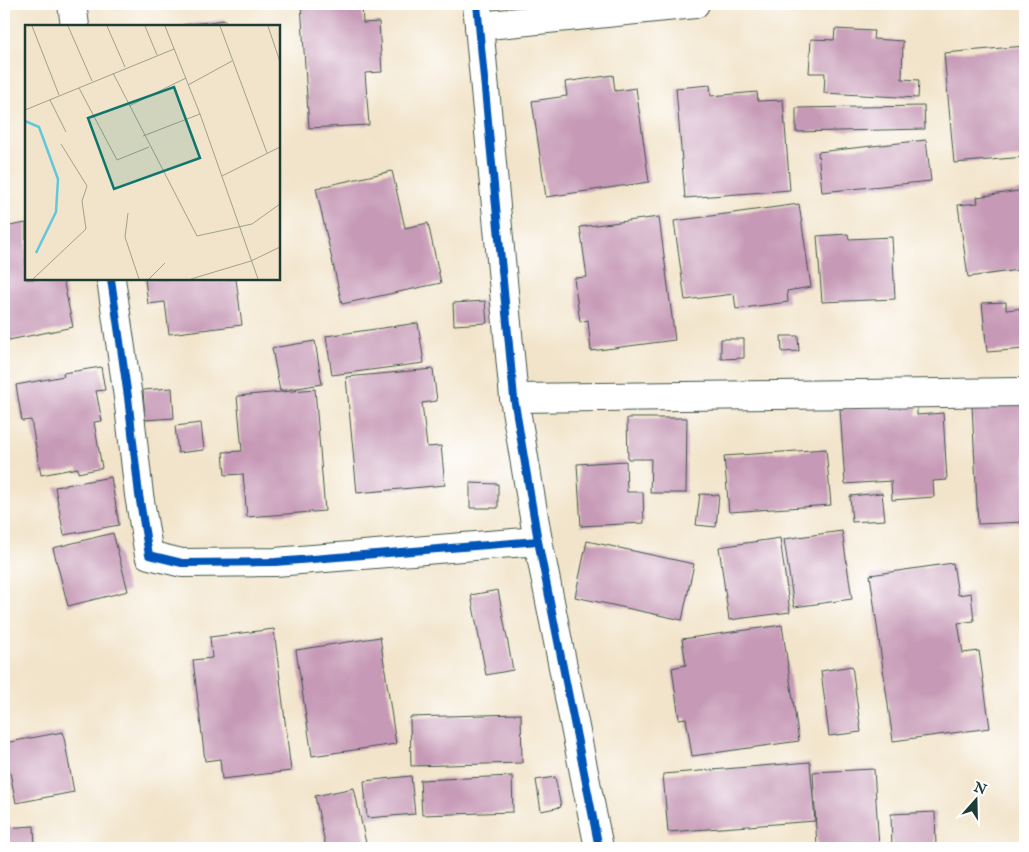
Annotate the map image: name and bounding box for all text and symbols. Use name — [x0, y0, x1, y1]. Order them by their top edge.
inset map — [25, 25, 280, 280]
north arrow — [952, 774, 1002, 824]
text: N — [970, 778, 989, 799]

